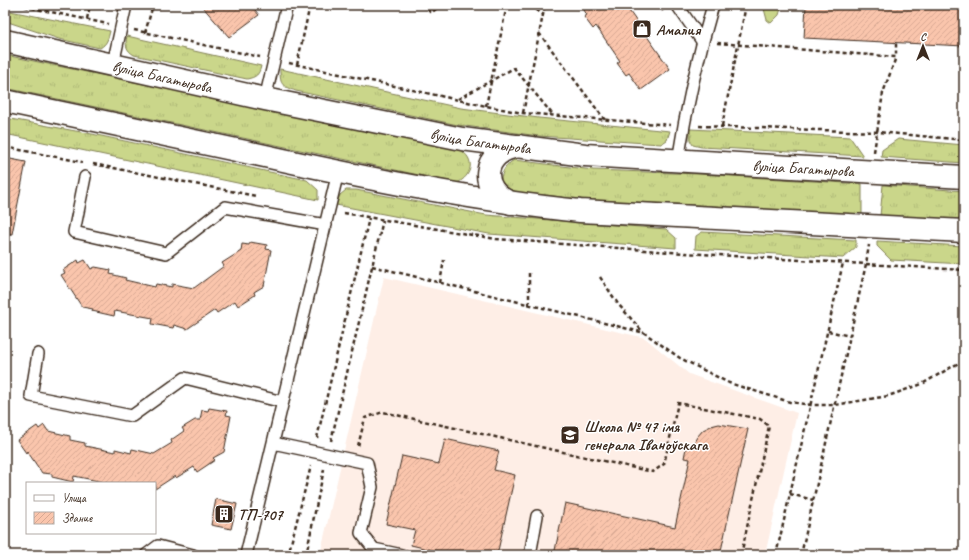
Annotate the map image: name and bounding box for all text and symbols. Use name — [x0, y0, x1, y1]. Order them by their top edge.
shop icon: Амалия — [631, 18, 653, 40]
place label: Амалия — [656, 20, 702, 40]
north arrow — [903, 26, 943, 66]
text: С — [920, 29, 927, 43]
street label: вуліца Багатырова — [110, 56, 215, 98]
street label: вуліца Багатырова — [428, 124, 533, 159]
street label: вуліца Багатырова — [752, 156, 856, 182]
place label: Школа № 47 імя генерала Іваноўскага — [584, 417, 709, 455]
school or university icon: Школа № 47 імя генерала Іваноўскага — [559, 424, 581, 446]
legend — [26, 482, 156, 534]
text: Улица — [62, 490, 87, 506]
building icon: ТП-707 — [213, 503, 235, 525]
place label: ТП-707 — [238, 505, 284, 525]
text: Здание — [62, 510, 93, 526]

